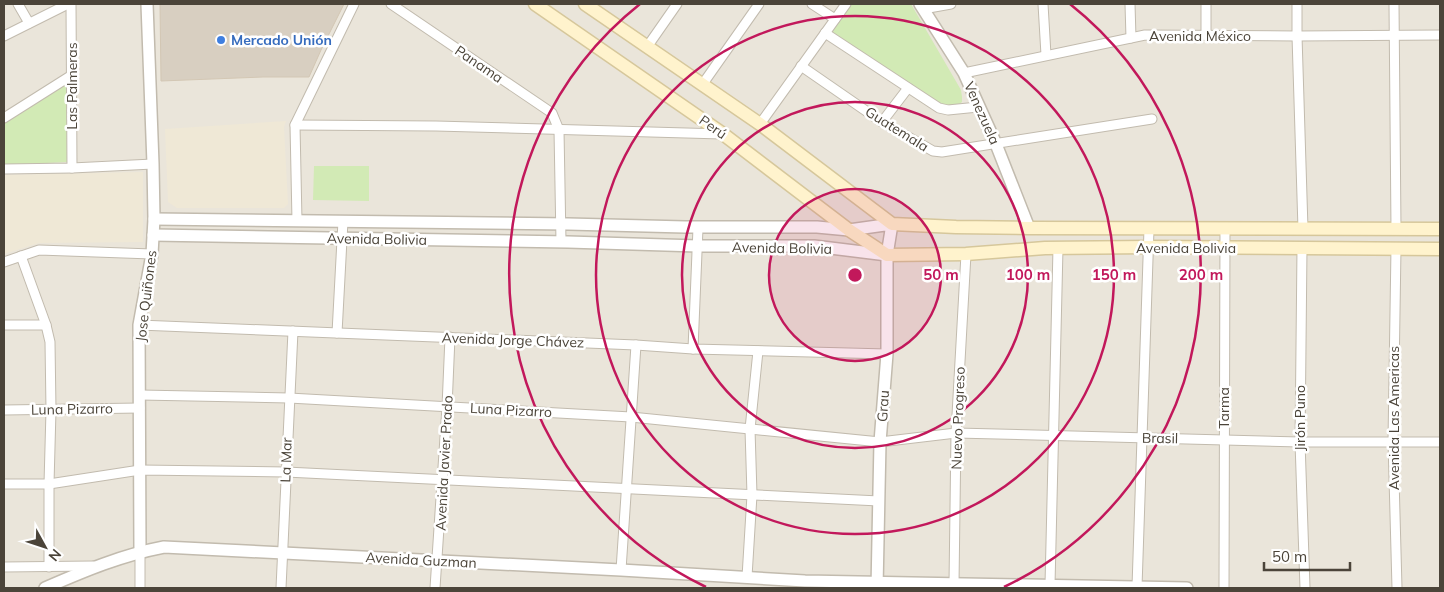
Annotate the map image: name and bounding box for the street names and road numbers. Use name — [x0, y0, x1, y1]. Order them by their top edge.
street label: Avenida México — [1149, 27, 1251, 45]
street label: Panama — [451, 41, 507, 87]
street label: Las Palmeras — [63, 42, 81, 130]
street label: Venezuela — [960, 79, 1004, 147]
street label: Guatemala — [862, 102, 932, 156]
street label: Perú — [696, 111, 730, 143]
street label: Avenida Bolivia — [327, 229, 427, 249]
street label: Avenida Bolivia — [732, 238, 832, 258]
street label: Avenida Bolivia — [1136, 239, 1236, 257]
street label: Jose Quiñones — [131, 249, 161, 343]
street label: Avenida Jorge Chávez — [441, 329, 585, 351]
street label: Avenida Las Americas — [1385, 346, 1403, 490]
street label: Nuevo Progreso — [947, 366, 969, 470]
street label: Jirón Puno — [1291, 385, 1309, 451]
street label: Tarma — [1215, 387, 1233, 429]
street label: Grau — [873, 390, 893, 422]
street label: Avenida Javier Prado — [431, 395, 457, 531]
street label: Luna Pizarro — [31, 399, 113, 419]
street label: Luna Pizarro — [470, 399, 552, 421]
street label: Brasil — [1142, 429, 1178, 447]
street label: La Mar — [276, 436, 296, 483]
street label: Avenida Guzman — [365, 548, 477, 572]

